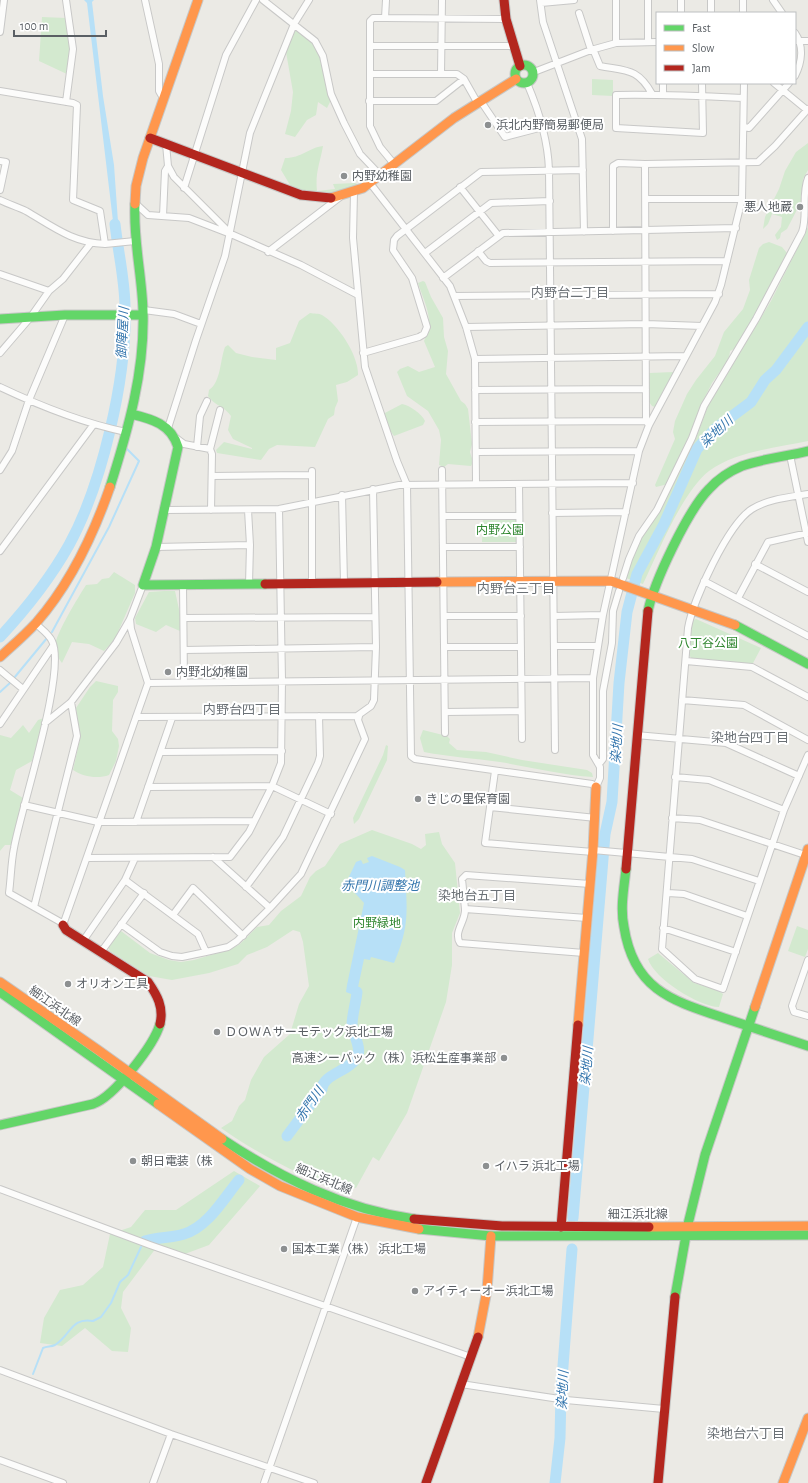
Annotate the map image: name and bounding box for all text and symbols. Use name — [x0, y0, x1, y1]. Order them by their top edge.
scale bar — [14, 12, 106, 38]
legend — [656, 12, 796, 84]
text: 100 m — [20, 20, 48, 32]
text: Fast — [692, 22, 711, 34]
text: Slow — [692, 42, 714, 54]
text: Jam — [692, 62, 711, 74]
place label: 浜北内野簡易郵便局 — [496, 118, 604, 131]
marker: 浜北内野簡易郵便局 — [483, 120, 493, 130]
place label: 内野幼稚園 — [352, 169, 412, 182]
marker: 内野幼稚園 — [339, 171, 349, 181]
place label: 悪人地蔵 — [744, 201, 792, 213]
marker: 悪人地蔵 — [795, 202, 805, 212]
district label: 内野台二丁目 — [531, 286, 609, 300]
water label: 御陣屋川 — [115, 305, 131, 359]
water label: 染地川 — [698, 412, 737, 450]
park label: 内野公園 — [476, 523, 524, 536]
district label: 内野台三丁目 — [477, 582, 555, 596]
park label: 八丁谷公園 — [678, 637, 738, 649]
place label: 内野北幼稚園 — [176, 665, 248, 678]
marker: 内野北幼稚園 — [163, 667, 173, 677]
district label: 内野台四丁目 — [203, 703, 281, 717]
water label: 染地川 — [609, 722, 625, 764]
district label: 染地台四丁目 — [711, 730, 789, 745]
place label: きじの里保育園 — [426, 792, 510, 805]
marker: きじの里保育園 — [413, 794, 423, 804]
water label: 赤門川調整池 — [341, 879, 421, 893]
district label: 染地台五丁目 — [438, 888, 516, 903]
park label: 内野緑地 — [353, 916, 401, 929]
place label: オリオン工具 — [76, 978, 148, 990]
marker: オリオン工具 — [63, 979, 73, 989]
street label: 細江浜北線 — [27, 983, 84, 1028]
place label: ＤＯＷＡサーモテック浜北工場 — [225, 1025, 393, 1038]
marker: ＤＯＷＡサーモテック浜北工場 — [212, 1027, 222, 1037]
water label: 染地川 — [578, 1044, 596, 1086]
place label: 高速シーパック（株）浜松生産事業部 — [292, 1051, 496, 1064]
marker: 高速シーパック（株）浜松生産事業部 — [499, 1053, 509, 1063]
water label: 赤門川 — [293, 1083, 328, 1125]
place label: 朝日電装（株 — [141, 1154, 213, 1167]
marker: 朝日電装（株 — [128, 1156, 138, 1166]
place label: イハラ 浜北工場 — [494, 1159, 580, 1172]
street label: 細江浜北線 — [294, 1161, 354, 1196]
marker: イハラ 浜北工場 — [481, 1161, 491, 1171]
street label: 細江浜北線 — [608, 1207, 668, 1220]
place label: 国本工業（株） 浜北工場 — [292, 1242, 426, 1255]
marker: 国本工業（株） 浜北工場 — [279, 1244, 289, 1254]
place label: アイティーオー浜北工場 — [423, 1284, 553, 1297]
marker: アイティーオー浜北工場 — [410, 1286, 420, 1296]
water label: 染地川 — [555, 1368, 571, 1410]
district label: 染地台六丁目 — [707, 1426, 785, 1441]

